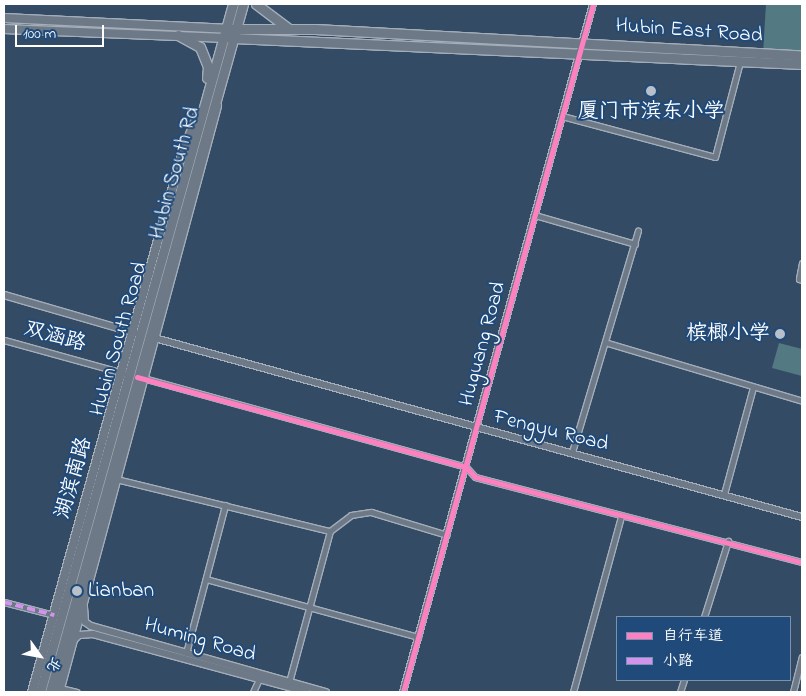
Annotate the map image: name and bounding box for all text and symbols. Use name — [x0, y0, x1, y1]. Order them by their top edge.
street label: Hubin East Road — [615, 13, 763, 49]
scale bar — [18, 15, 106, 47]
text: 100 m — [23, 23, 56, 45]
marker: 厦门市滨东小学 — [645, 85, 657, 97]
place label: 厦门市滨东小学 — [578, 99, 724, 125]
street label: Hubin South Rd — [144, 104, 206, 242]
street label: Hubin South Road — [85, 259, 153, 419]
street label: Huguang Road — [454, 279, 512, 409]
street label: 双涵路 — [21, 317, 89, 357]
place label: 槟榔小学 — [686, 321, 770, 347]
marker: 槟榔小学 — [774, 328, 786, 340]
street label: Fengyu Road — [491, 405, 611, 457]
street label: 湖滨南路 — [50, 434, 98, 522]
place label: Lianban — [88, 578, 154, 604]
marker: Lianban — [70, 584, 84, 598]
street label: Huming Road — [141, 612, 259, 668]
legend — [616, 616, 791, 681]
text: 自行车道 — [663, 625, 723, 647]
north arrow — [15, 631, 65, 681]
text: 小路 — [663, 650, 693, 672]
text: 北 — [41, 653, 66, 676]

